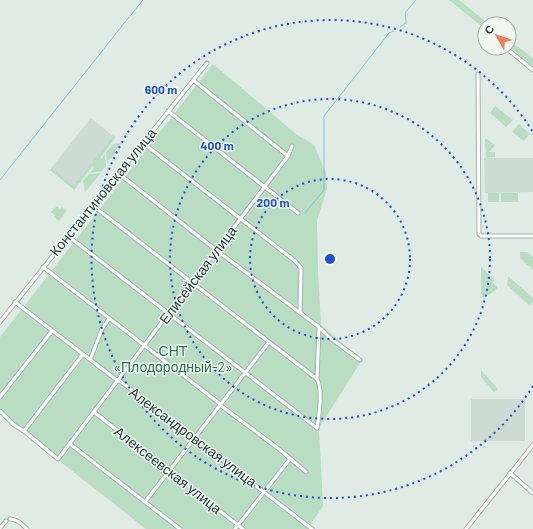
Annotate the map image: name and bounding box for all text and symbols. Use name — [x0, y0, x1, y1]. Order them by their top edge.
north arrow — [477, 16, 517, 56]
text: С — [481, 22, 496, 37]
text: 600 m — [145, 82, 177, 96]
street label: Константиновская улица — [46, 124, 160, 259]
text: 400 m — [200, 138, 234, 152]
text: 200 m — [257, 195, 289, 209]
street label: Елисейская улица — [155, 222, 240, 327]
centre of rings — [323, 252, 337, 266]
park label: СНТ «Плодородный-2» — [113, 342, 233, 375]
street label: Александровская улица — [126, 383, 261, 490]
street label: Алексеевская улица — [111, 422, 226, 517]

